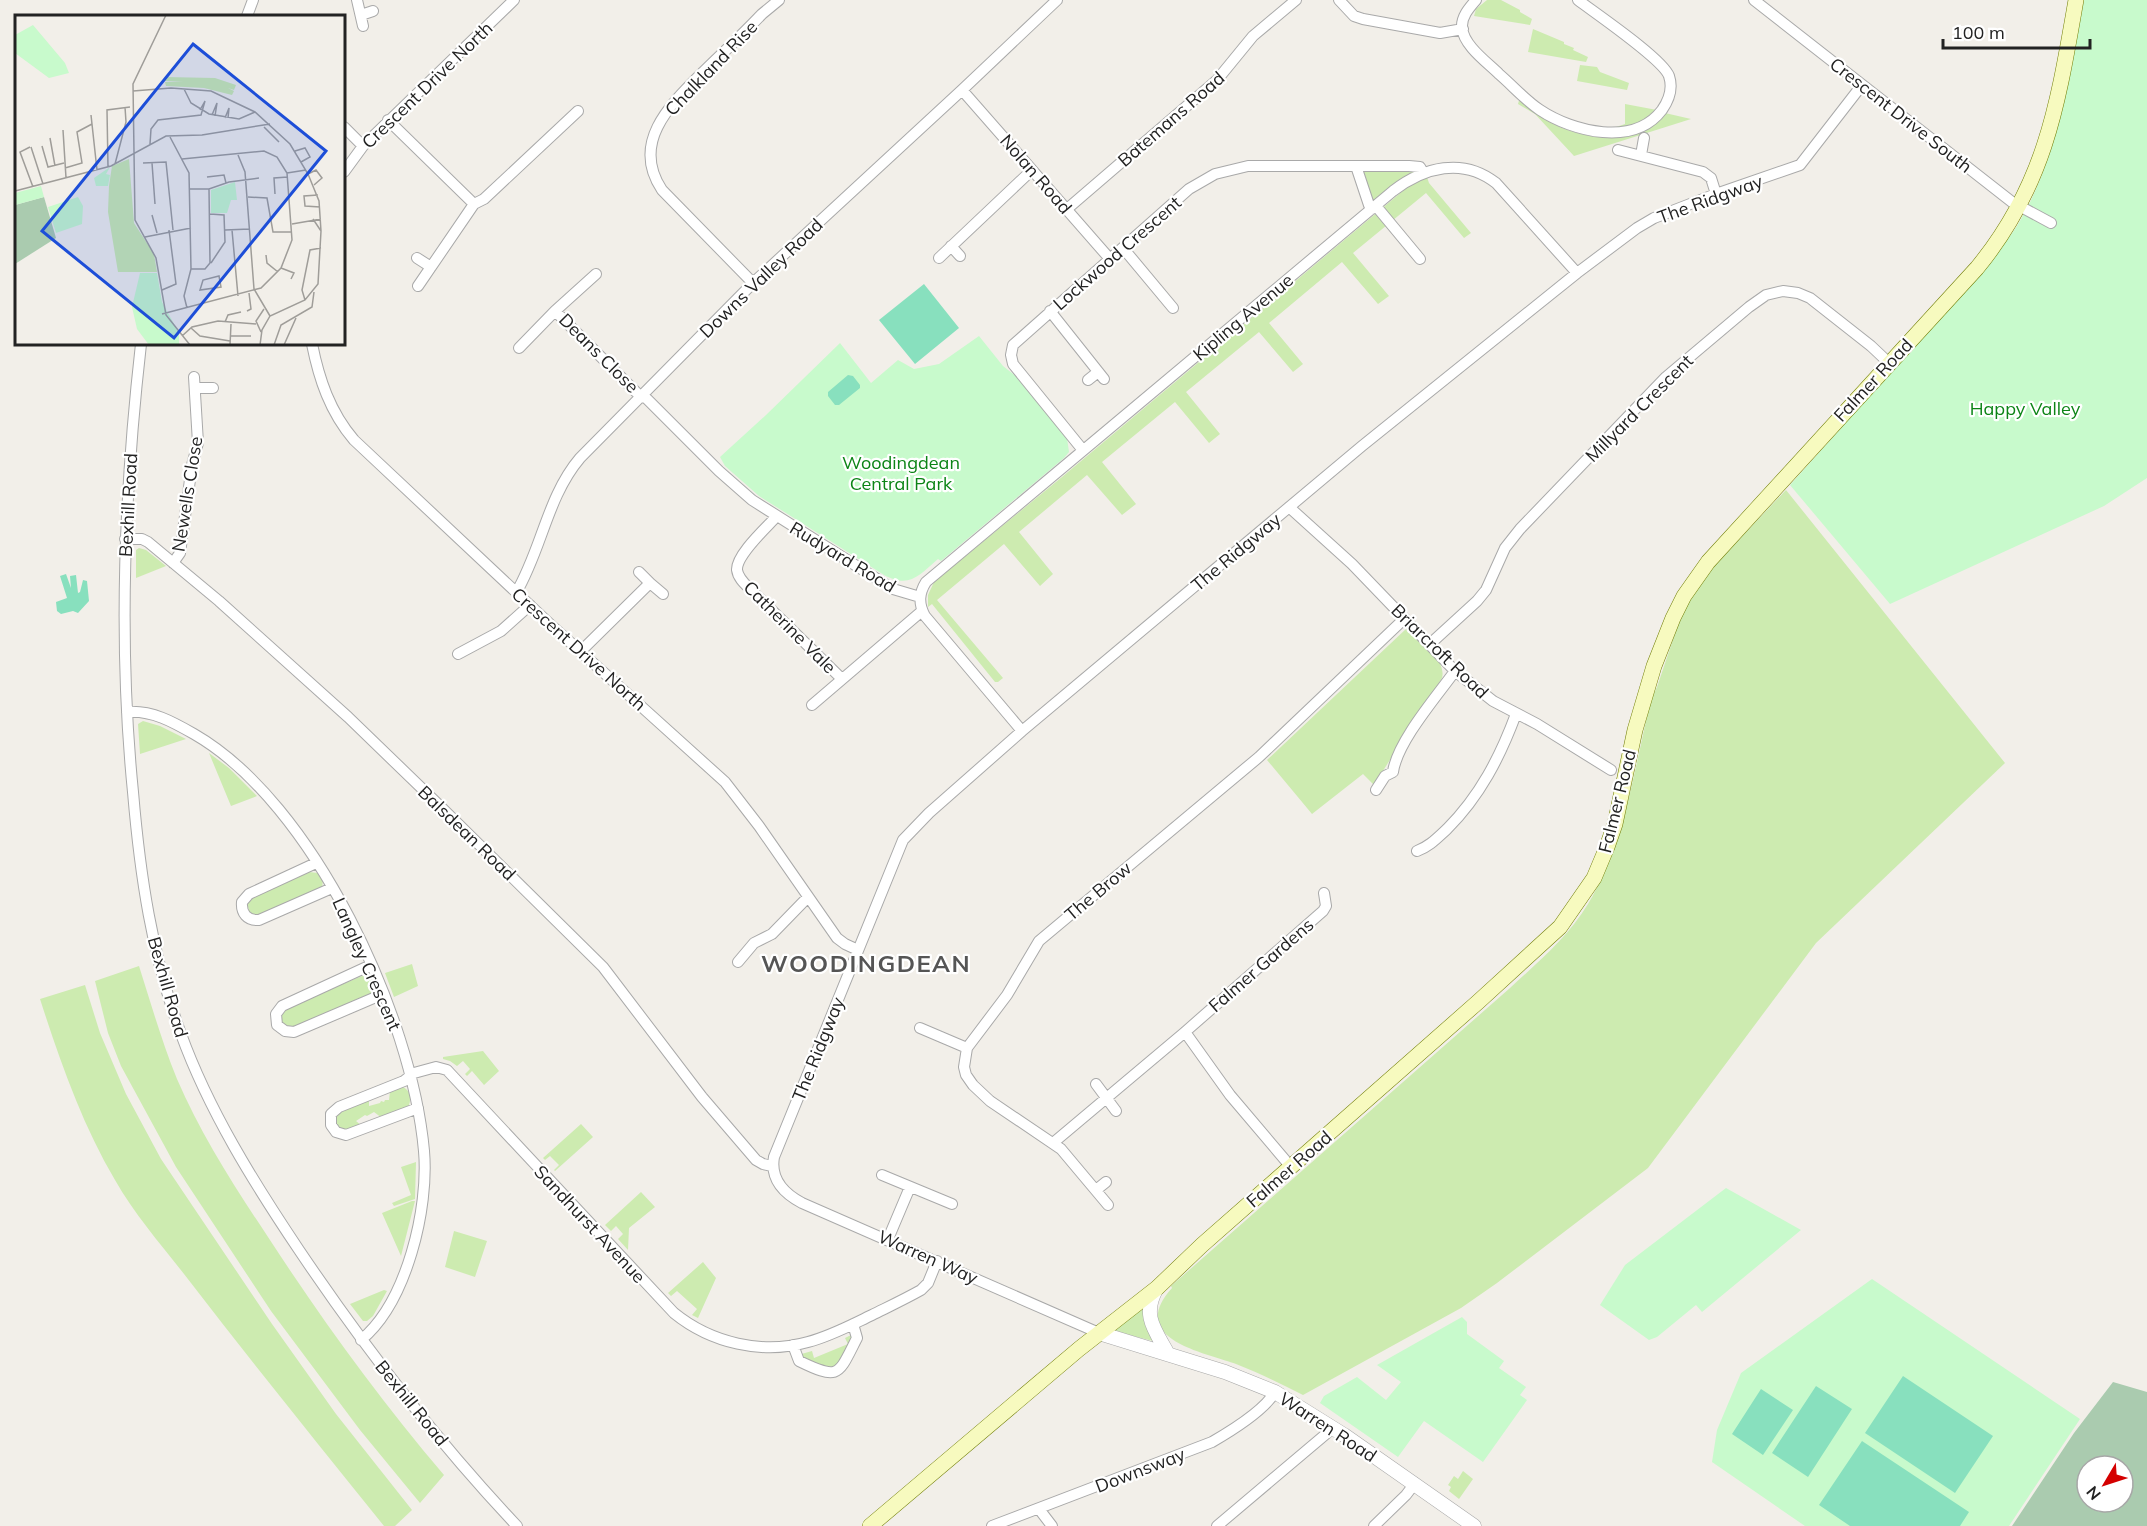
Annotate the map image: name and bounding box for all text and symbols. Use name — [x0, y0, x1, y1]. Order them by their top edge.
scale bar — [1943, 12, 2090, 50]
inset map — [15, 15, 345, 345]
street label: Chalkland Rise — [660, 15, 762, 121]
street label: Crescent Drive North — [357, 17, 497, 153]
text: 100 m — [1952, 21, 2005, 44]
street label: Crescent Drive South — [1825, 52, 1977, 178]
street label: Batemans Road — [1113, 66, 1229, 172]
street label: Nolan Road — [995, 129, 1077, 219]
street label: The Ridgway — [1654, 169, 1766, 229]
street label: Lockwood Crescent — [1048, 191, 1186, 315]
street label: Downs Valley Road — [695, 213, 827, 343]
street label: Kipling Avenue — [1188, 268, 1298, 366]
street label: Deans Close — [554, 308, 644, 398]
street label: Falmer Road — [1829, 333, 1917, 427]
street label: Millyard Crescent — [1580, 349, 1698, 467]
park label: Happy Valley — [1970, 397, 2081, 420]
street label: Newells Close — [167, 435, 207, 553]
park label: Woodingdean Central Park — [842, 451, 960, 495]
street label: Bexhill Road — [114, 453, 142, 557]
street label: The Ridgway — [1186, 508, 1286, 596]
street label: Rudyard Road — [786, 516, 900, 598]
street label: Catherine Vale — [739, 576, 841, 678]
street label: Crescent Drive North — [507, 582, 651, 716]
street label: Briarcroft Road — [1386, 599, 1494, 703]
street label: Falmer Road — [1593, 747, 1641, 855]
street label: Balsdean Road — [413, 781, 521, 885]
street label: The Brow — [1060, 856, 1136, 926]
street label: Langley Crescent — [327, 894, 407, 1034]
street label: Falmer Gardens — [1204, 913, 1318, 1017]
street label: Bexhill Road — [143, 934, 193, 1040]
district label: WOODINGDEAN — [761, 948, 971, 978]
street label: The Ridgway — [787, 993, 849, 1104]
street label: Falmer Road — [1242, 1126, 1336, 1212]
street label: Sandhurst Avenue — [529, 1160, 651, 1288]
street label: Warren Way — [874, 1225, 982, 1289]
street label: Bexhill Road — [370, 1355, 454, 1451]
street label: Warren Road — [1275, 1387, 1381, 1467]
street label: Downsway — [1092, 1442, 1189, 1498]
north arrow — [2075, 1454, 2135, 1514]
text: N — [2082, 1482, 2105, 1504]

